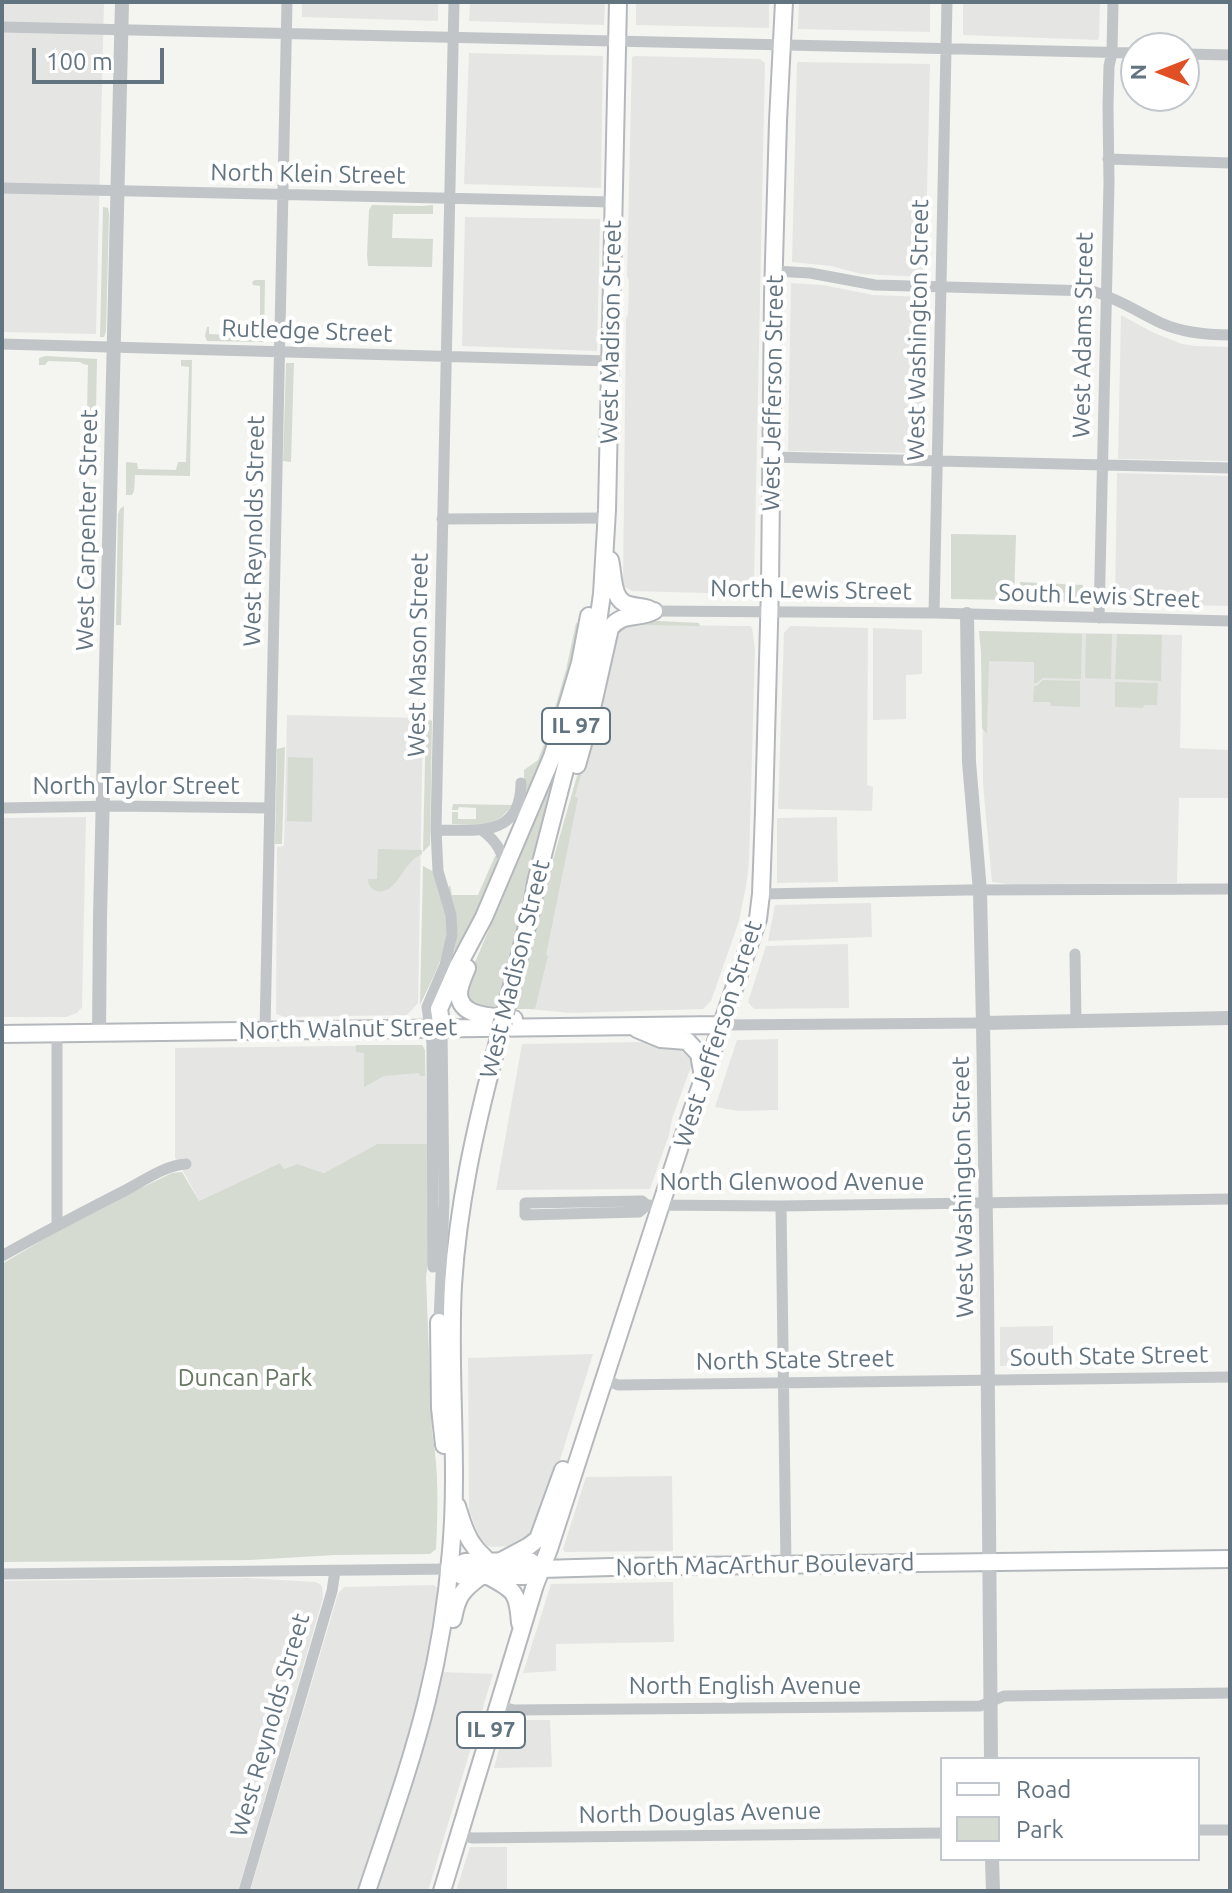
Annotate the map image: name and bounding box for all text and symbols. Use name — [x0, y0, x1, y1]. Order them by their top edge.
scale bar — [36, 32, 168, 82]
north arrow — [1120, 32, 1200, 112]
text: 100 m — [46, 48, 113, 75]
text: N — [1125, 64, 1150, 80]
street label: North Klein Street — [210, 158, 406, 190]
street label: West Washington Street — [901, 199, 935, 461]
street label: West Madison Street — [595, 220, 627, 444]
street label: West Adams Street — [1067, 232, 1099, 438]
street label: West Jefferson Street — [757, 274, 789, 512]
street label: Rutledge Street — [221, 314, 393, 348]
street label: West Carpenter Street — [70, 409, 104, 651]
street label: West Reynolds Street — [238, 415, 270, 647]
street label: West Mason Street — [402, 553, 434, 757]
street label: North Lewis Street — [710, 574, 912, 606]
street label: South Lewis Street — [998, 578, 1200, 614]
road number: IL 97 — [542, 708, 610, 744]
street label: North Taylor Street — [32, 772, 240, 800]
street label: West Madison Street — [474, 857, 556, 1081]
street label: West Jefferson Street — [668, 917, 768, 1151]
street label: North Walnut Street — [238, 1013, 458, 1045]
street label: West Washington Street — [946, 1056, 980, 1318]
street label: North Glenwood Avenue — [659, 1168, 925, 1196]
street label: South State Street — [1010, 1340, 1208, 1372]
street label: North State Street — [696, 1344, 894, 1376]
park label: Duncan Park — [178, 1364, 312, 1392]
street label: North MacArthur Boulevard — [615, 1548, 915, 1582]
street label: West Reynolds Street — [224, 1610, 316, 1840]
street label: North English Avenue — [629, 1672, 861, 1700]
road number: IL 97 — [457, 1712, 525, 1748]
legend — [940, 1757, 1200, 1861]
text: Road — [1016, 1776, 1071, 1803]
street label: North Douglas Avenue — [578, 1796, 822, 1830]
text: Park — [1016, 1816, 1064, 1843]

